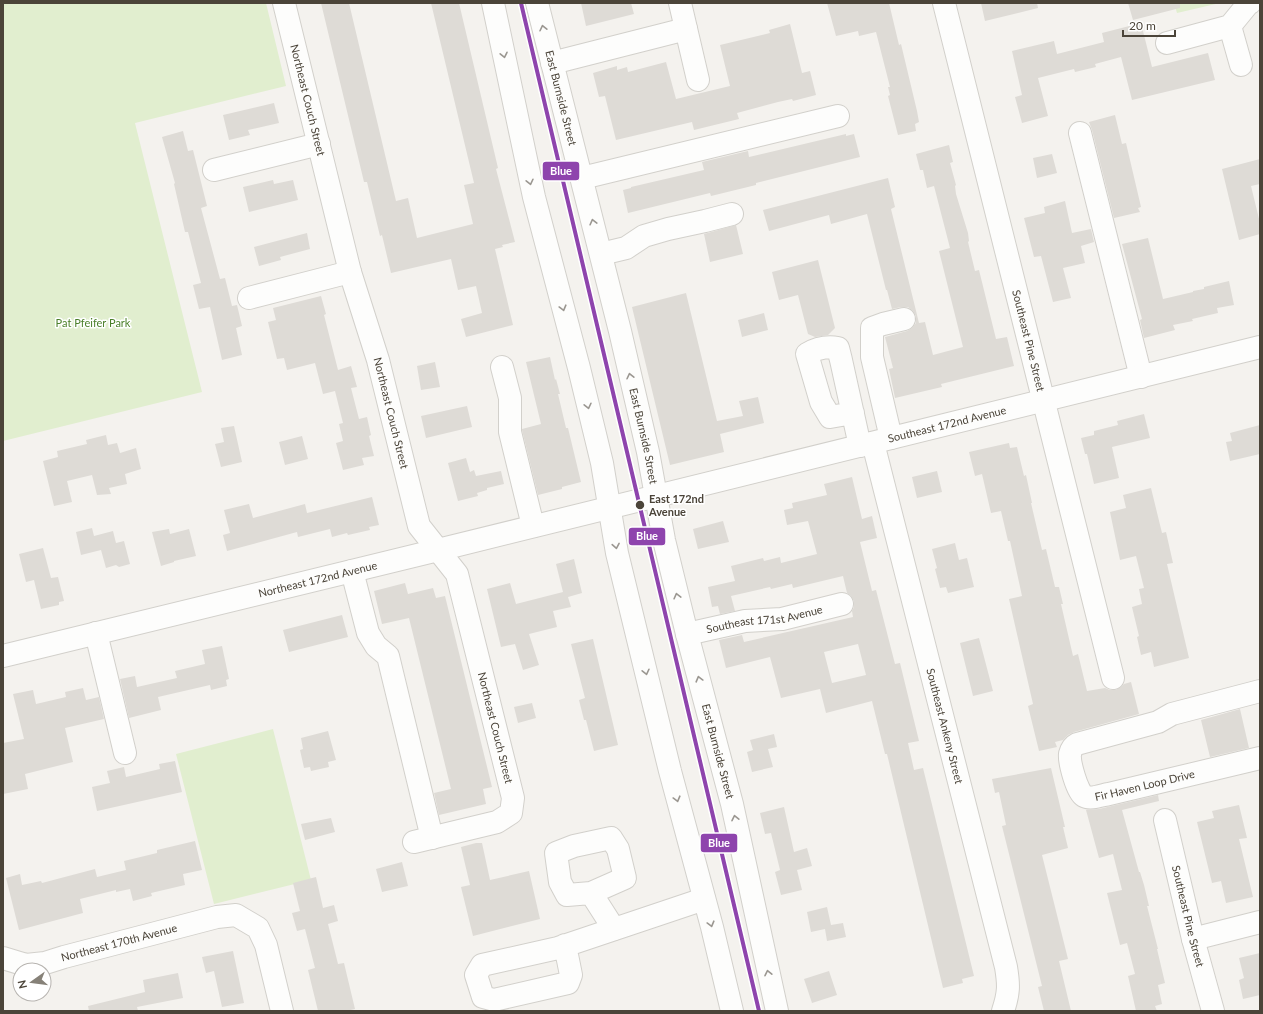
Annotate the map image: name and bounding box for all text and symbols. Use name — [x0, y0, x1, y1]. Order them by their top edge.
scale bar — [1123, 12, 1175, 38]
text: 20 m — [1129, 18, 1156, 33]
one-way arrow — [540, 25, 548, 32]
street label: Northeast Couch Street — [288, 43, 328, 157]
street label: East Burnside Street — [543, 49, 580, 147]
one-way arrow — [500, 52, 508, 58]
line badge: Blue — [542, 161, 580, 181]
text: Blue — [550, 164, 572, 177]
one-way arrow — [526, 179, 534, 185]
one-way arrow — [589, 219, 598, 226]
street label: Southeast Pine Street — [1010, 288, 1048, 393]
one-way arrow — [558, 304, 567, 311]
park label: Pat Pfeifer Park — [56, 316, 131, 329]
street label: Northeast Couch Street — [372, 356, 412, 470]
one-way arrow — [627, 373, 635, 379]
street label: East Burnside Street — [627, 387, 661, 485]
one-way arrow — [583, 402, 592, 409]
street label: Southeast 172nd Avenue — [886, 403, 1008, 445]
place label: East 172nd Avenue — [648, 492, 704, 518]
marker: East 172nd Avenue — [634, 499, 646, 511]
line badge: Blue — [628, 527, 666, 546]
text: Blue — [636, 529, 658, 542]
one-way arrow — [611, 543, 620, 549]
street label: Northeast 172nd Avenue — [257, 558, 379, 600]
one-way arrow — [674, 593, 682, 599]
street label: Southeast 171st Avenue — [705, 602, 824, 635]
street label: Southeast Ankeny Street — [924, 667, 966, 785]
one-way arrow — [641, 669, 649, 676]
street label: Northeast Couch Street — [476, 671, 516, 785]
one-way arrow — [695, 676, 704, 683]
street label: East Burnside Street — [700, 702, 737, 800]
street label: Fir Haven Loop Drive — [1093, 767, 1196, 803]
one-way arrow — [672, 795, 681, 802]
one-way arrow — [732, 815, 740, 822]
line badge: Blue — [700, 833, 738, 853]
text: Blue — [708, 836, 730, 849]
street label: Southeast Pine Street — [1170, 864, 1207, 968]
one-way arrow — [706, 920, 715, 927]
street label: Northeast 170th Avenue — [59, 921, 179, 964]
north arrow — [12, 962, 52, 1002]
one-way arrow — [764, 970, 773, 976]
text: N — [14, 979, 29, 990]

